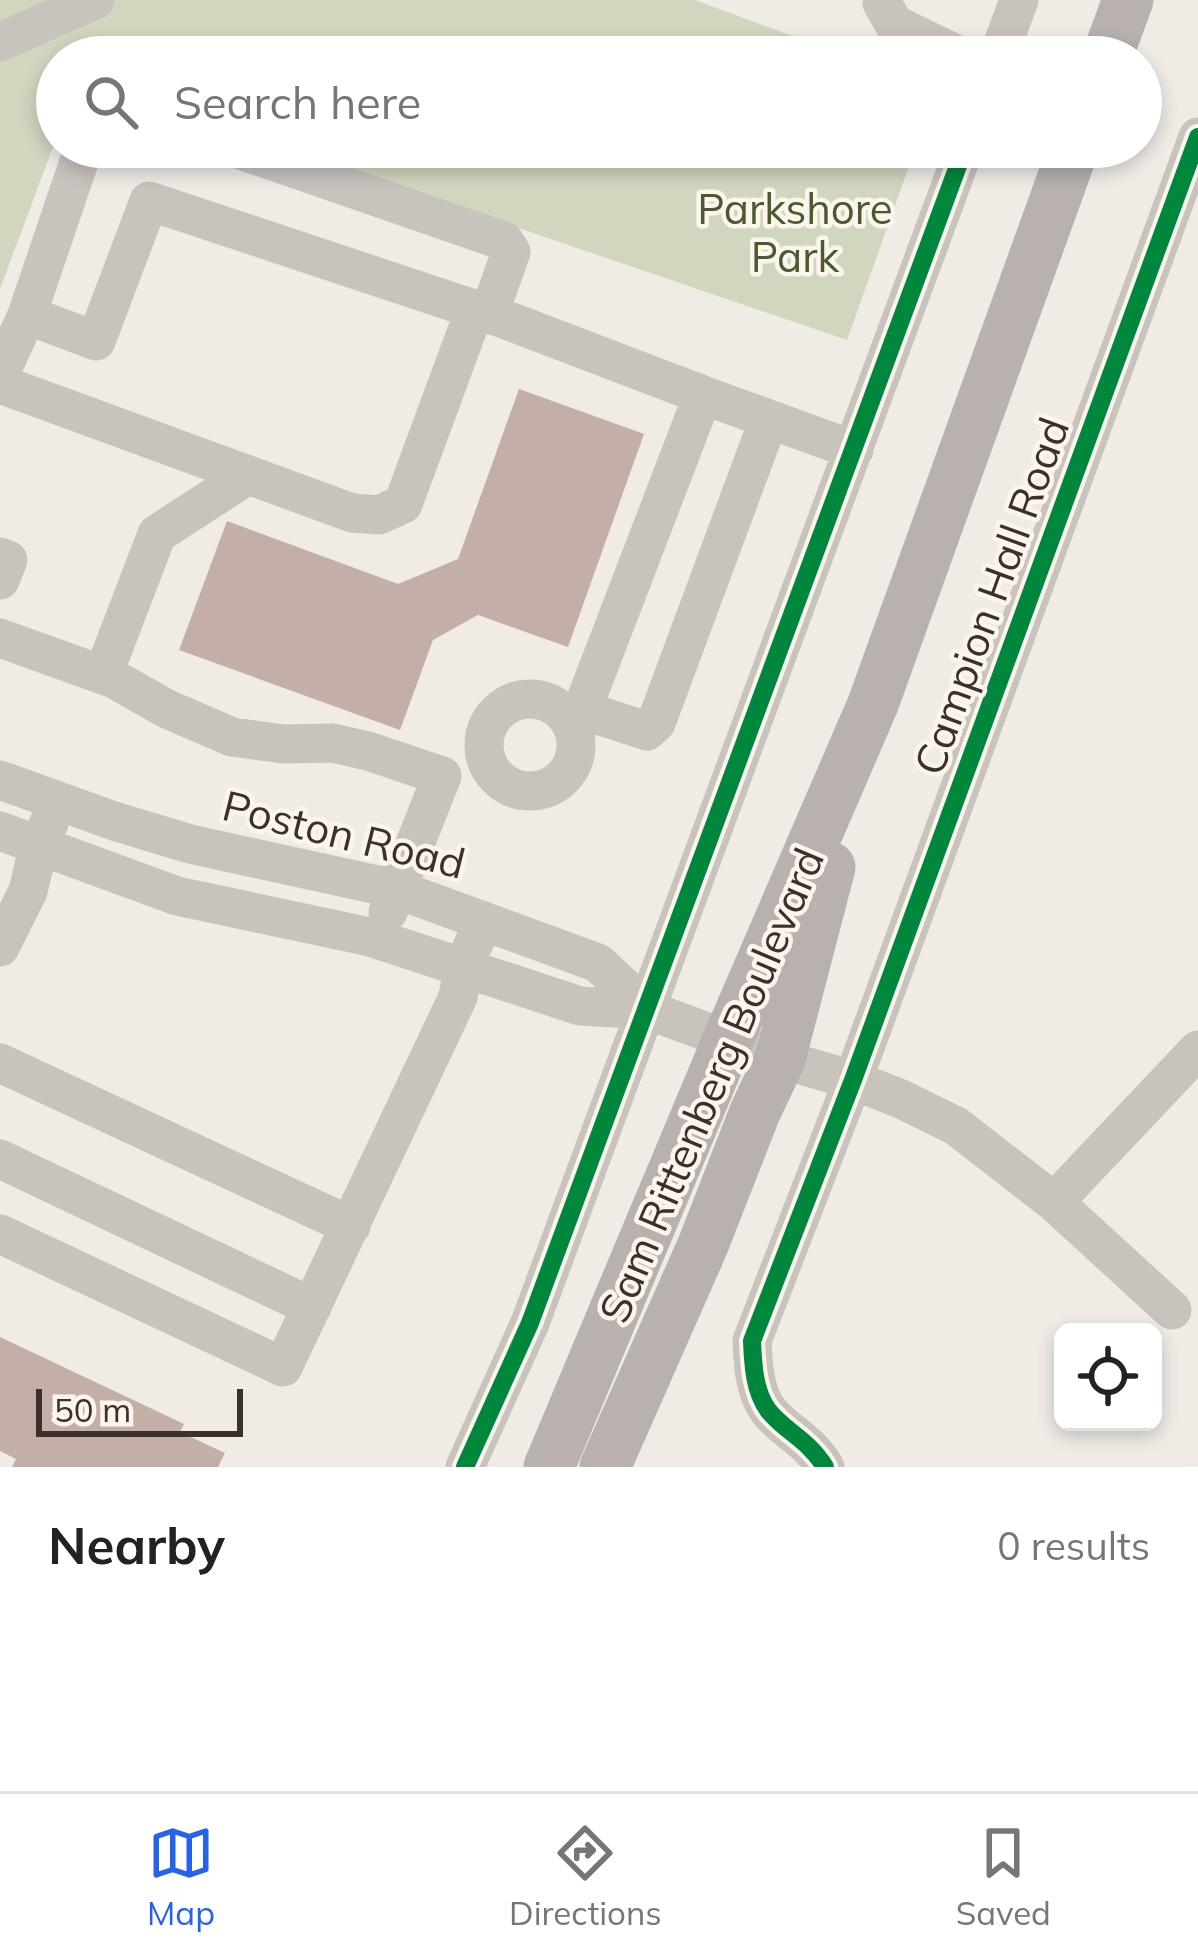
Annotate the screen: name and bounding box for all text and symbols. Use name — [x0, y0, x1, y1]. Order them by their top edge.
search box — [36, 36, 1162, 168]
icon: search — [78, 69, 144, 135]
text: Search here — [174, 74, 421, 130]
park label: Parkshore Park — [697, 182, 893, 283]
street label: Campion Hall Road — [902, 410, 1080, 782]
street label: Poston Road — [217, 778, 471, 890]
street label: Sam Rittenberg Boulevard — [587, 840, 835, 1330]
map controls — [1054, 1323, 1162, 1431]
button: locate — [1054, 1323, 1162, 1431]
scale bar — [36, 1383, 243, 1436]
text: 50 m — [54, 1389, 131, 1430]
text: Nearby — [48, 1513, 225, 1577]
text: 0 results — [997, 1521, 1150, 1570]
tab: Map — [147, 1820, 215, 1933]
tab: Directions — [509, 1820, 662, 1933]
tab: Saved — [956, 1820, 1051, 1933]

